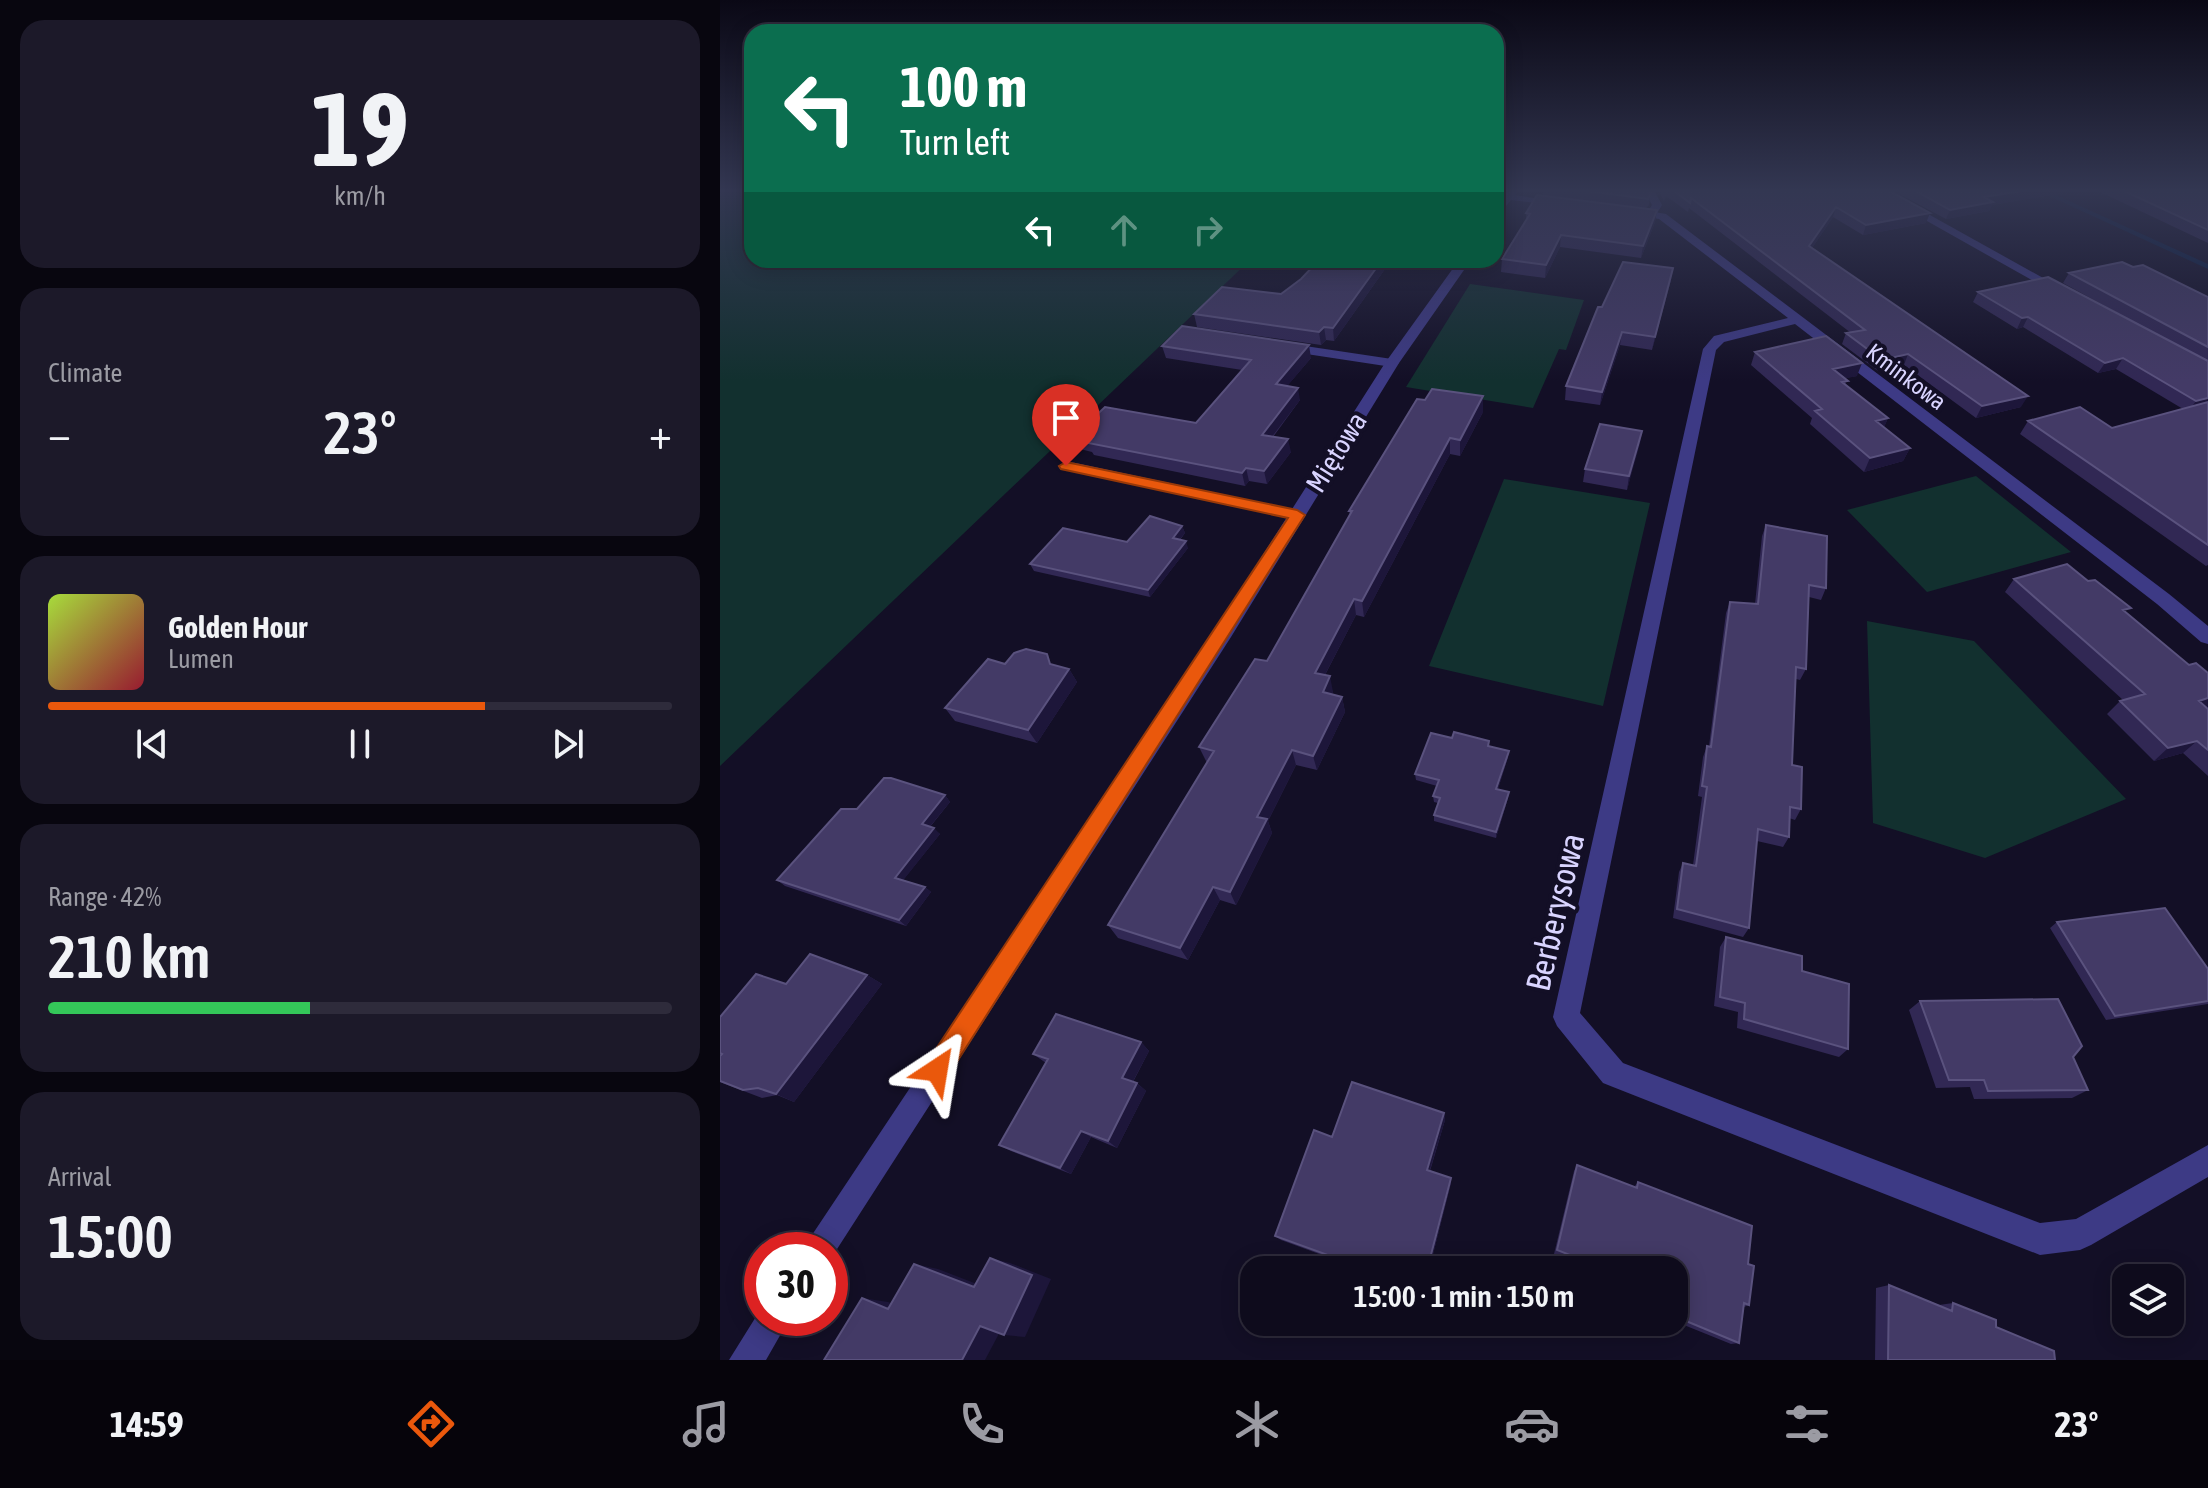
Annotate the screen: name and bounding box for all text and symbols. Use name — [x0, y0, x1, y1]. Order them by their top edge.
text: 100 m — [900, 55, 1027, 119]
icon: left — [768, 56, 872, 160]
text: 19 — [311, 69, 409, 188]
text: Turn left — [900, 121, 1010, 163]
text: km/h — [334, 181, 386, 211]
icon: left — [1018, 208, 1062, 252]
icon: ahead — [1102, 208, 1146, 252]
icon: right — [1186, 208, 1230, 252]
street label: Kminkowa — [1861, 338, 1951, 415]
text: Climate — [48, 358, 122, 388]
pin — [1032, 384, 1100, 466]
icon: arrive — [1044, 396, 1088, 440]
text: 23° — [324, 398, 396, 467]
street label: Miętowa — [1299, 406, 1373, 498]
text: − — [48, 408, 71, 458]
text: + — [649, 408, 672, 458]
text: Golden Hour — [168, 610, 307, 644]
text: Lumen — [168, 644, 234, 674]
icon: previous — [130, 722, 174, 766]
icon: pause — [338, 722, 382, 766]
icon: next — [546, 722, 590, 766]
street label: Berberysowa — [1517, 829, 1592, 995]
text: Range · 42% — [48, 882, 161, 912]
text: 210 km — [48, 922, 210, 991]
position arrow — [895, 1028, 979, 1112]
text: Arrival — [48, 1162, 112, 1192]
text: 15:00 — [48, 1202, 173, 1271]
speed limit sign: 30 — [744, 1232, 848, 1336]
map controls — [2112, 1264, 2184, 1336]
button: layers — [2112, 1264, 2184, 1336]
text: 15:00 · 1 min · 150 m — [1354, 1279, 1574, 1313]
icon: directions — [403, 1396, 459, 1452]
icon: music — [678, 1396, 734, 1452]
icon: phone — [954, 1396, 1010, 1452]
icon: climate — [1229, 1396, 1285, 1452]
icon: car — [1504, 1396, 1560, 1452]
icon: filters — [1779, 1396, 1835, 1452]
text: 14:59 — [110, 1403, 184, 1445]
text: 23° — [2055, 1403, 2098, 1445]

